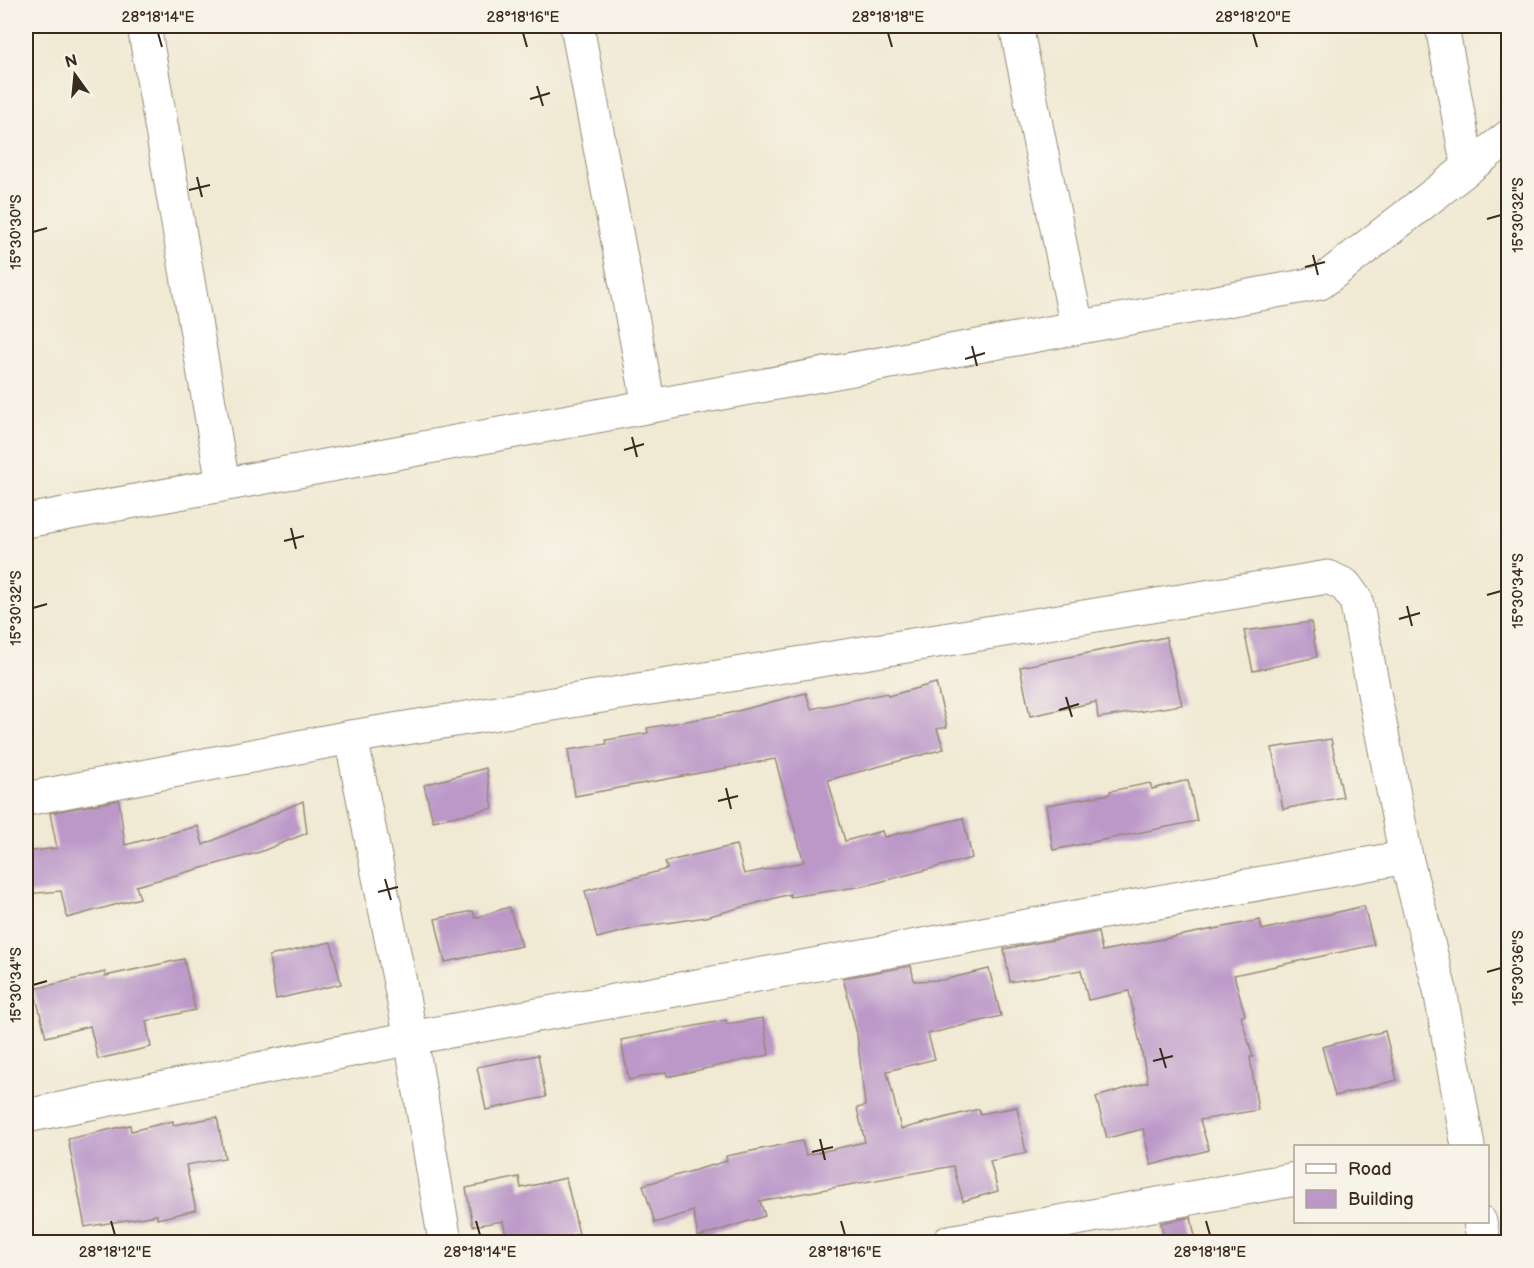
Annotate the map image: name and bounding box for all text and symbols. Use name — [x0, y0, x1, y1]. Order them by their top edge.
text: 28°18'14"E — [122, 8, 195, 27]
text: 28°18'16"E — [487, 8, 560, 27]
text: 28°18'18"E — [852, 8, 924, 27]
text: 28°18'20"E — [1215, 8, 1291, 27]
north arrow — [45, 45, 105, 105]
text: N — [63, 51, 80, 73]
text: 15°30'32"S — [1509, 177, 1528, 253]
text: 15°30'30"S — [7, 194, 26, 270]
text: 15°30'34"S — [1509, 553, 1528, 629]
text: 15°30'32"S — [7, 570, 26, 646]
text: 15°30'36"S — [1509, 930, 1528, 1006]
text: 15°30'34"S — [7, 947, 26, 1023]
legend — [1294, 1145, 1489, 1223]
text: Road — [1348, 1159, 1392, 1180]
text: Building — [1348, 1189, 1414, 1210]
text: 28°18'12"E — [79, 1243, 151, 1262]
text: 28°18'14"E — [444, 1243, 517, 1262]
text: 28°18'16"E — [809, 1243, 882, 1262]
text: 28°18'18"E — [1174, 1243, 1246, 1262]

